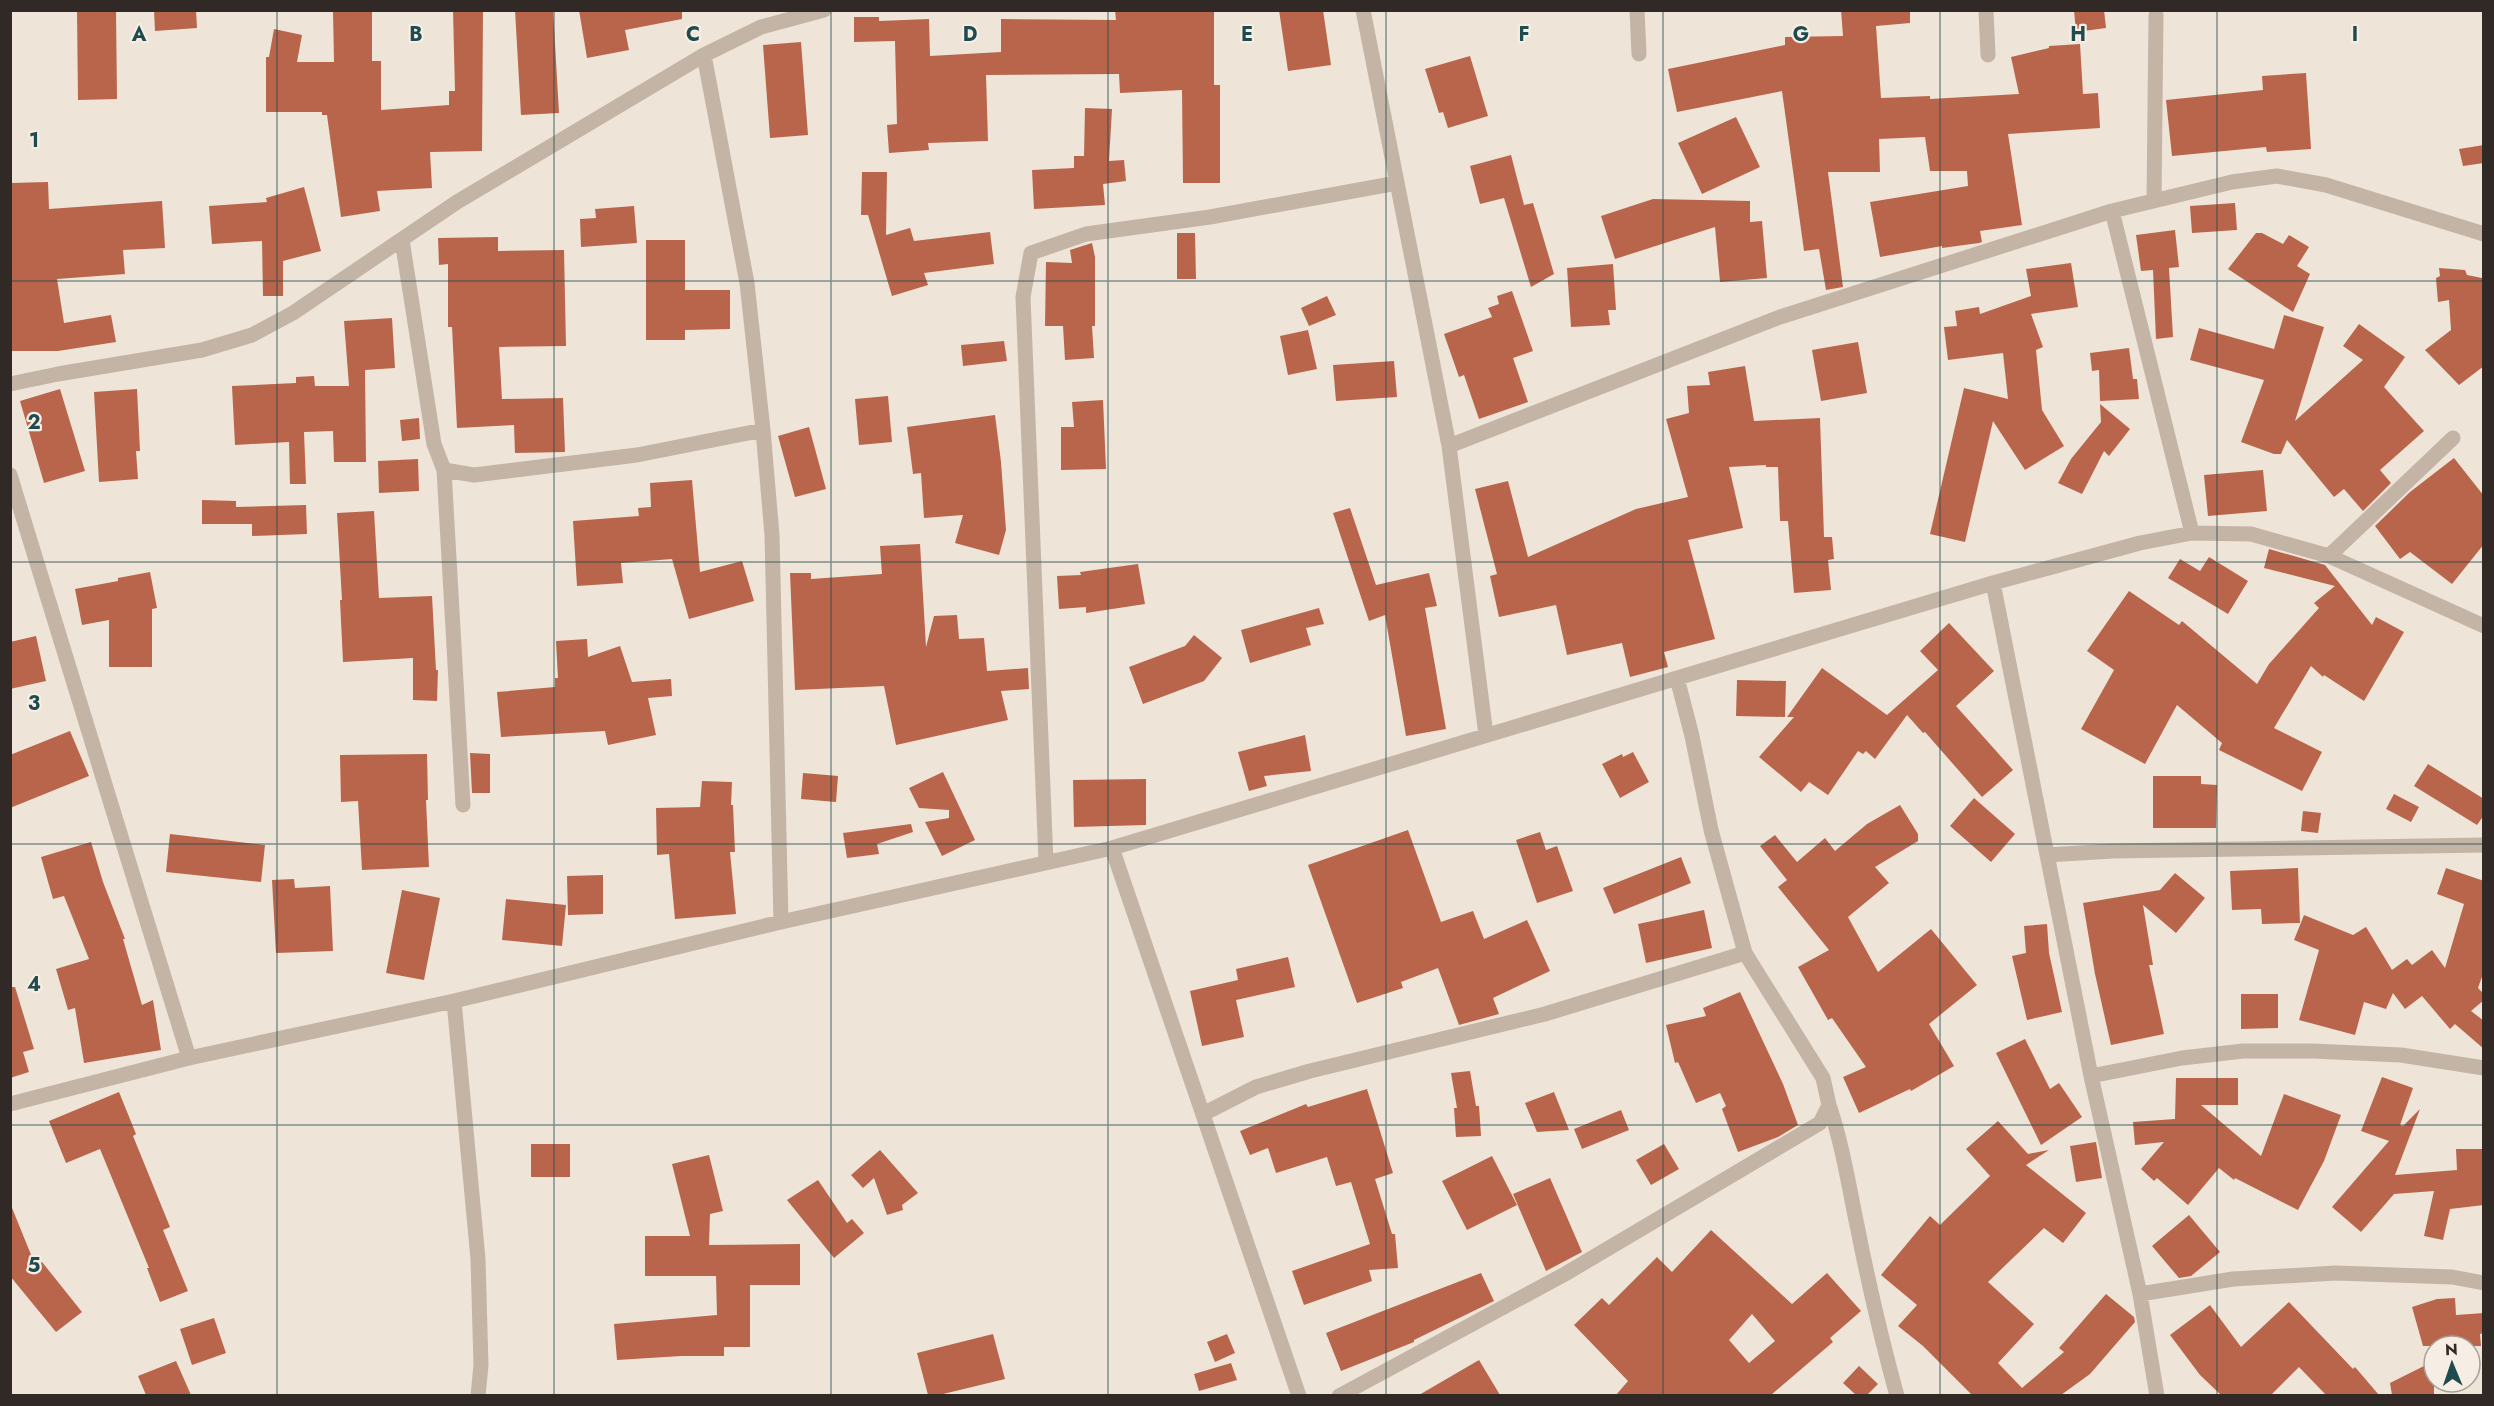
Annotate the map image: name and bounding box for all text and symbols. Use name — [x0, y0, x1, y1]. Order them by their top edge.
text: A — [131, 20, 147, 49]
text: B — [409, 20, 423, 49]
text: C — [686, 20, 700, 49]
text: D — [963, 20, 977, 49]
text: E — [1241, 20, 1253, 49]
text: F — [1518, 20, 1530, 49]
text: G — [1793, 20, 1809, 49]
text: H — [2070, 20, 2086, 49]
text: I — [2352, 20, 2358, 49]
text: 1 — [29, 126, 39, 155]
text: 2 — [27, 408, 41, 437]
text: 3 — [28, 689, 40, 718]
text: 4 — [27, 970, 41, 999]
text: 5 — [28, 1251, 41, 1280]
north arrow — [2422, 1334, 2482, 1394]
text: N — [2445, 1338, 2458, 1361]

